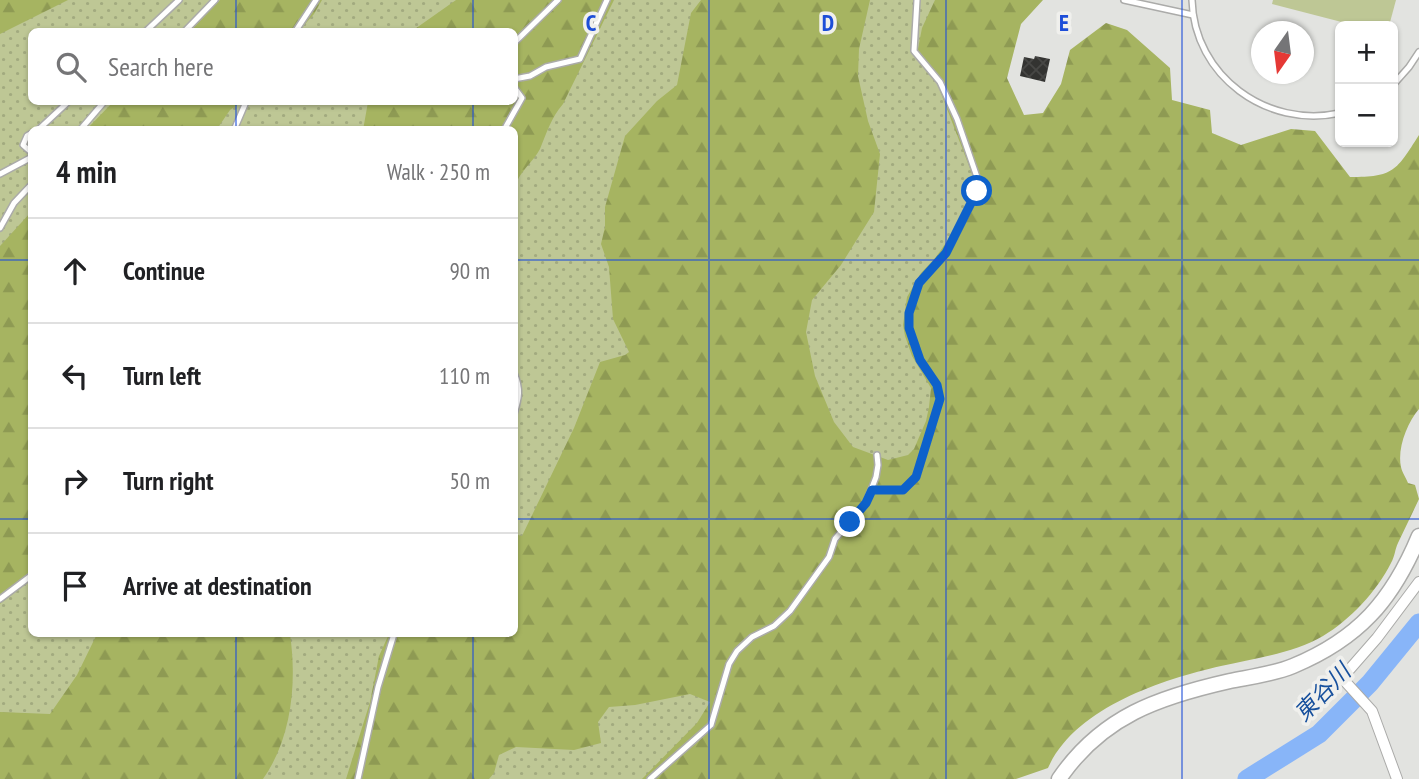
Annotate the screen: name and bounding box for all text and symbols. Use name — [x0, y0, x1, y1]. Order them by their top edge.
text: C — [586, 8, 597, 37]
text: D — [822, 8, 834, 37]
text: E — [1059, 8, 1069, 37]
north arrow — [1251, 21, 1314, 84]
map controls — [1335, 21, 1398, 147]
button: + — [1335, 21, 1398, 84]
search box — [28, 28, 518, 105]
icon: search — [52, 48, 90, 86]
text: Search here — [108, 50, 214, 83]
button: − — [1335, 84, 1398, 147]
text: 4 min — [56, 152, 117, 191]
text: Walk · 250 m — [387, 157, 490, 186]
route start — [961, 175, 992, 206]
icon: ahead — [56, 252, 94, 290]
text: Continue — [123, 254, 205, 287]
text: 90 m — [449, 256, 490, 285]
icon: left — [56, 357, 94, 395]
text: Turn left — [123, 359, 201, 392]
text: 110 m — [439, 361, 490, 390]
icon: right — [56, 462, 94, 500]
text: Turn right — [123, 464, 214, 497]
text: 50 m — [449, 466, 490, 495]
route end — [834, 506, 865, 537]
icon: arrive — [56, 567, 94, 605]
text: Arrive at destination — [123, 569, 312, 602]
water label: 東谷川 — [1288, 655, 1358, 727]

